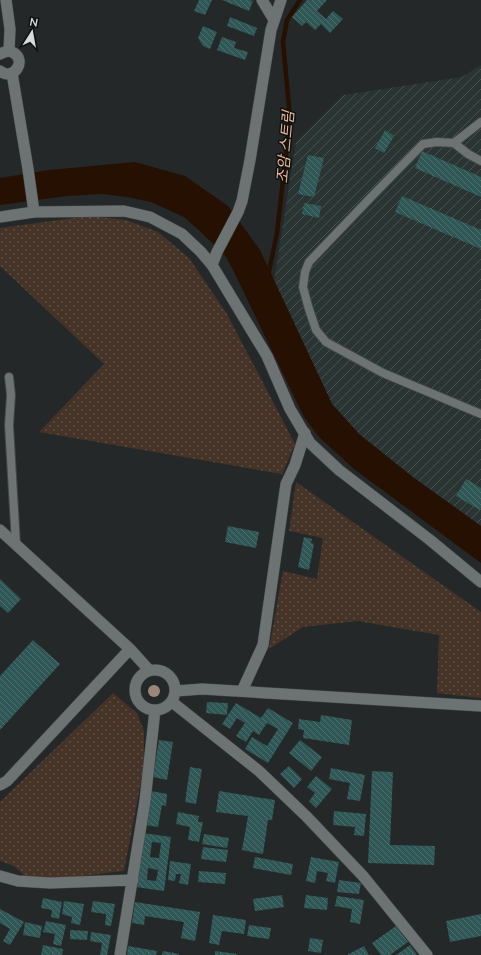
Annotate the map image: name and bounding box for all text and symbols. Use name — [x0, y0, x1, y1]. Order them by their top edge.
north arrow — [12, 12, 52, 52]
text: N — [28, 15, 39, 30]
water label: 조암 스트림 — [272, 109, 298, 184]

